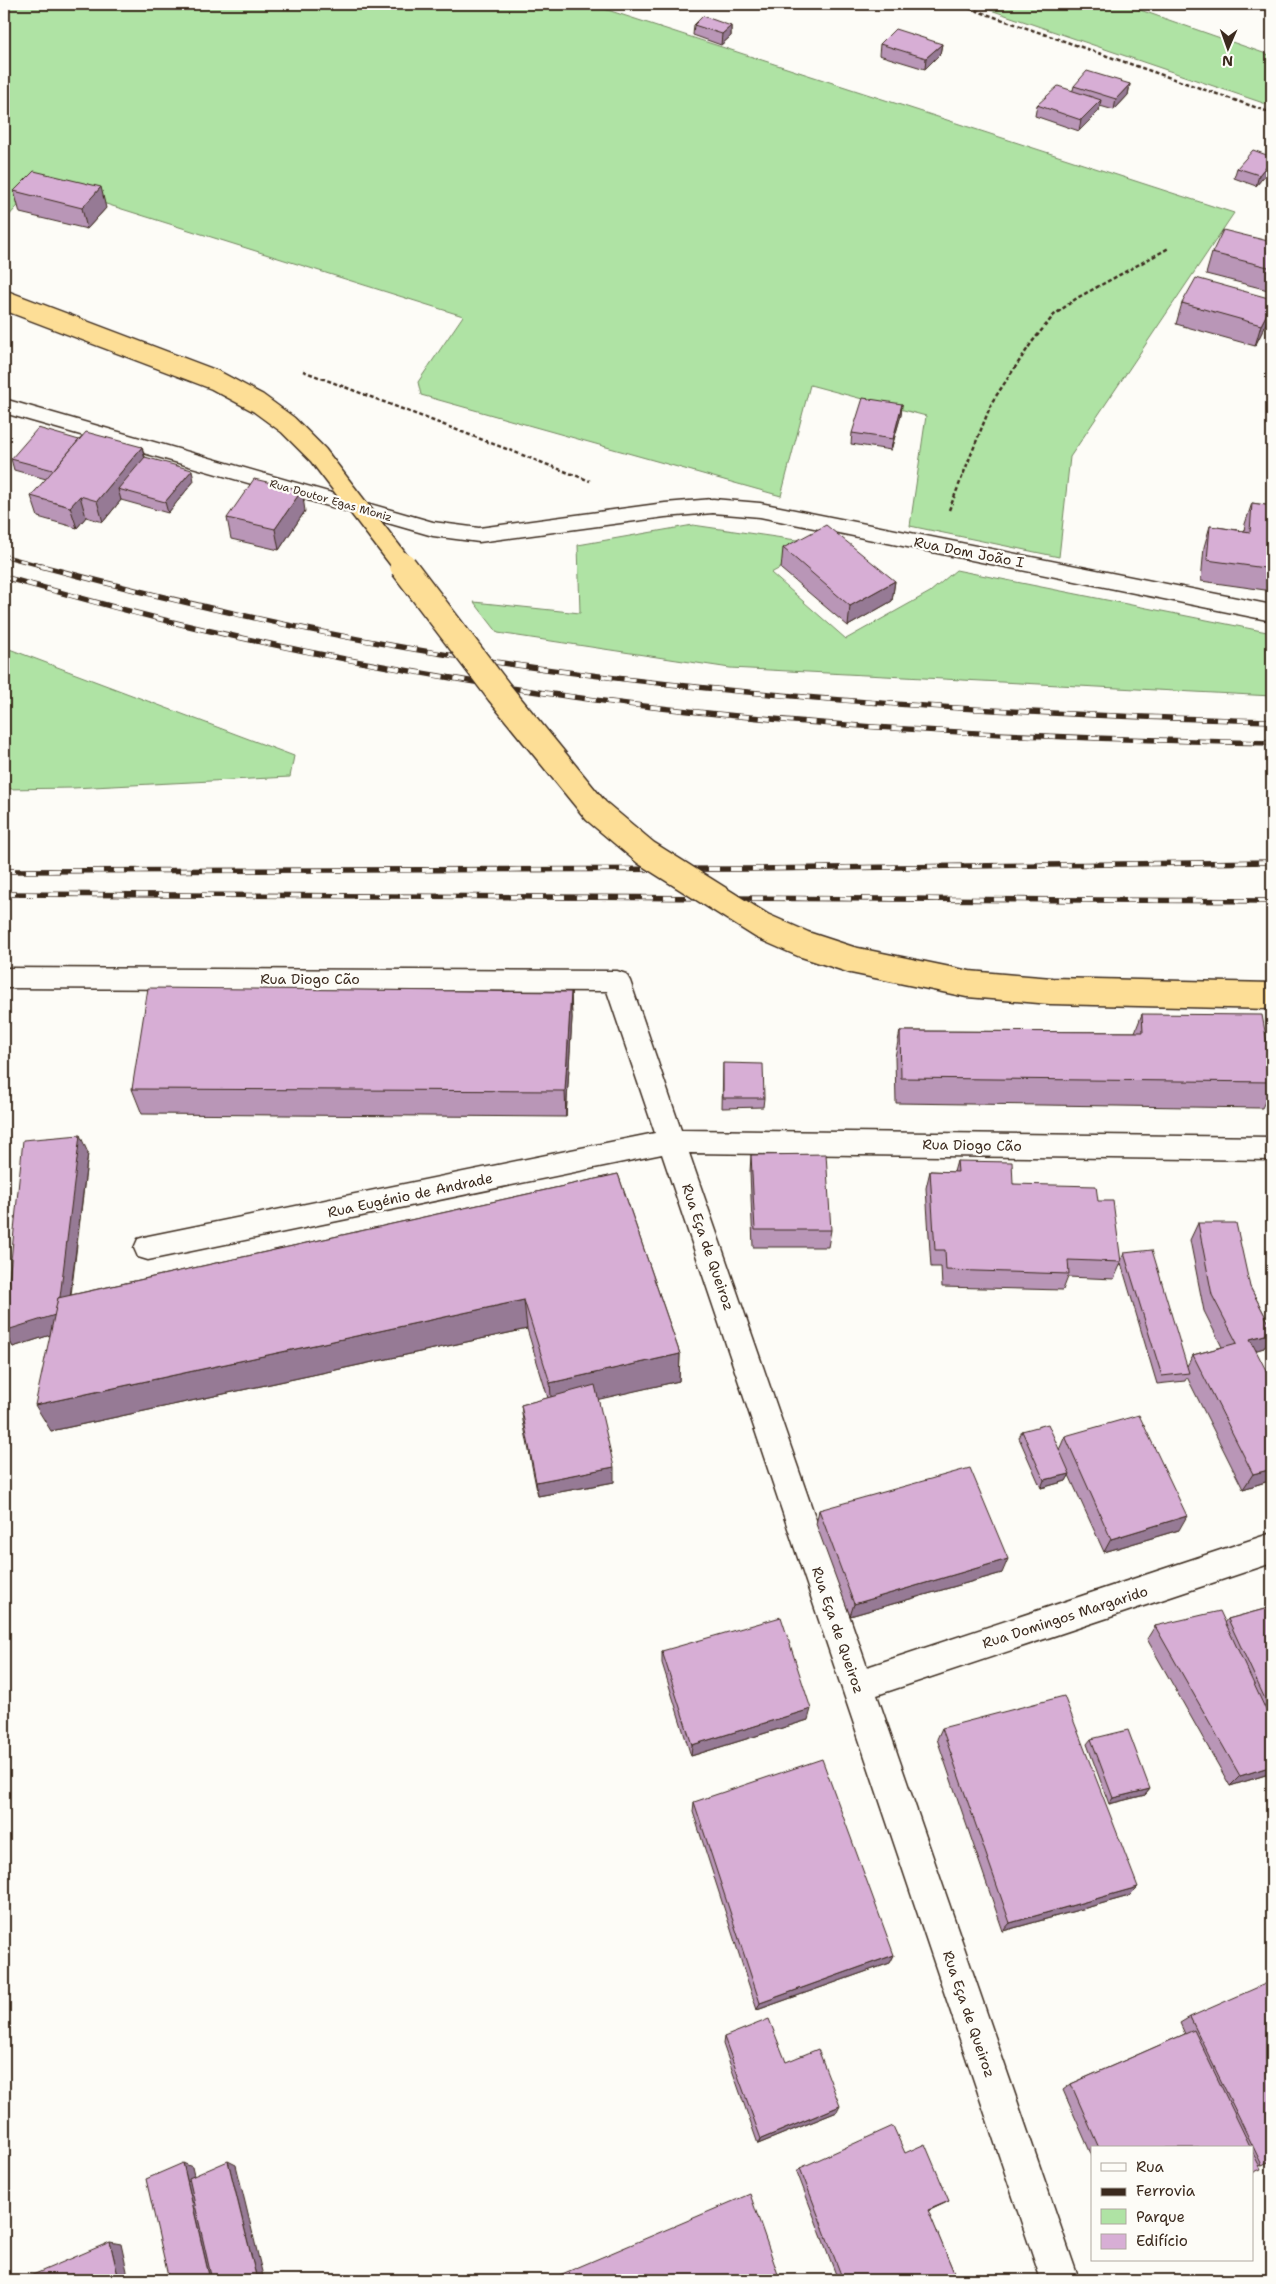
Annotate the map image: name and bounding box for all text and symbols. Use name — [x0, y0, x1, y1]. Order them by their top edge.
north arrow — [1204, 22, 1254, 72]
text: N — [1222, 52, 1233, 70]
street label: Rua Doutor Egas Moniz — [268, 476, 394, 525]
street label: Rua Dom João I — [913, 533, 1026, 572]
street label: Rua Diogo Cão — [260, 970, 360, 988]
street label: Rua Diogo Cão — [922, 1135, 1022, 1155]
street label: Rua Eugénio de Andrade — [326, 1169, 494, 1221]
street label: Rua Eça de Queiroz — [678, 1181, 738, 1313]
street label: Rua Eça de Queiroz — [808, 1564, 868, 1696]
street label: Rua Domingos Margarido — [980, 1582, 1150, 1652]
street label: Rua Eça de Queiroz — [939, 1948, 999, 2080]
legend — [1091, 2146, 1254, 2262]
text: Rua — [1136, 2157, 1165, 2177]
text: Ferrovia — [1136, 2181, 1196, 2201]
text: Parque — [1136, 2207, 1185, 2227]
text: Edifício — [1136, 2231, 1188, 2251]

